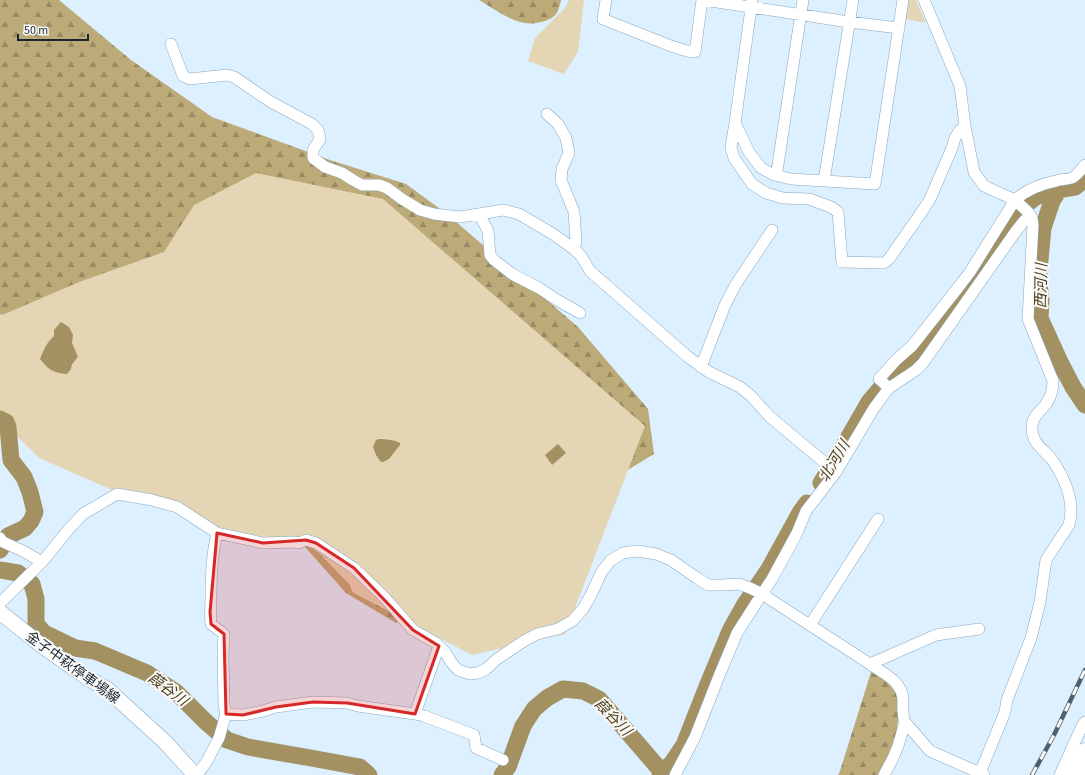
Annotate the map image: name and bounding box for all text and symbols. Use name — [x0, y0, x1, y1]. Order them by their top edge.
scale bar — [18, 16, 88, 42]
text: 50 m — [24, 22, 48, 39]
water label: 西河川 — [1031, 261, 1052, 309]
water label: 北河川 — [814, 435, 856, 486]
street label: 金子中萩停車場線 — [21, 627, 124, 709]
water label: 葭谷川 — [143, 667, 194, 713]
water label: 葭谷川 — [589, 694, 637, 742]

